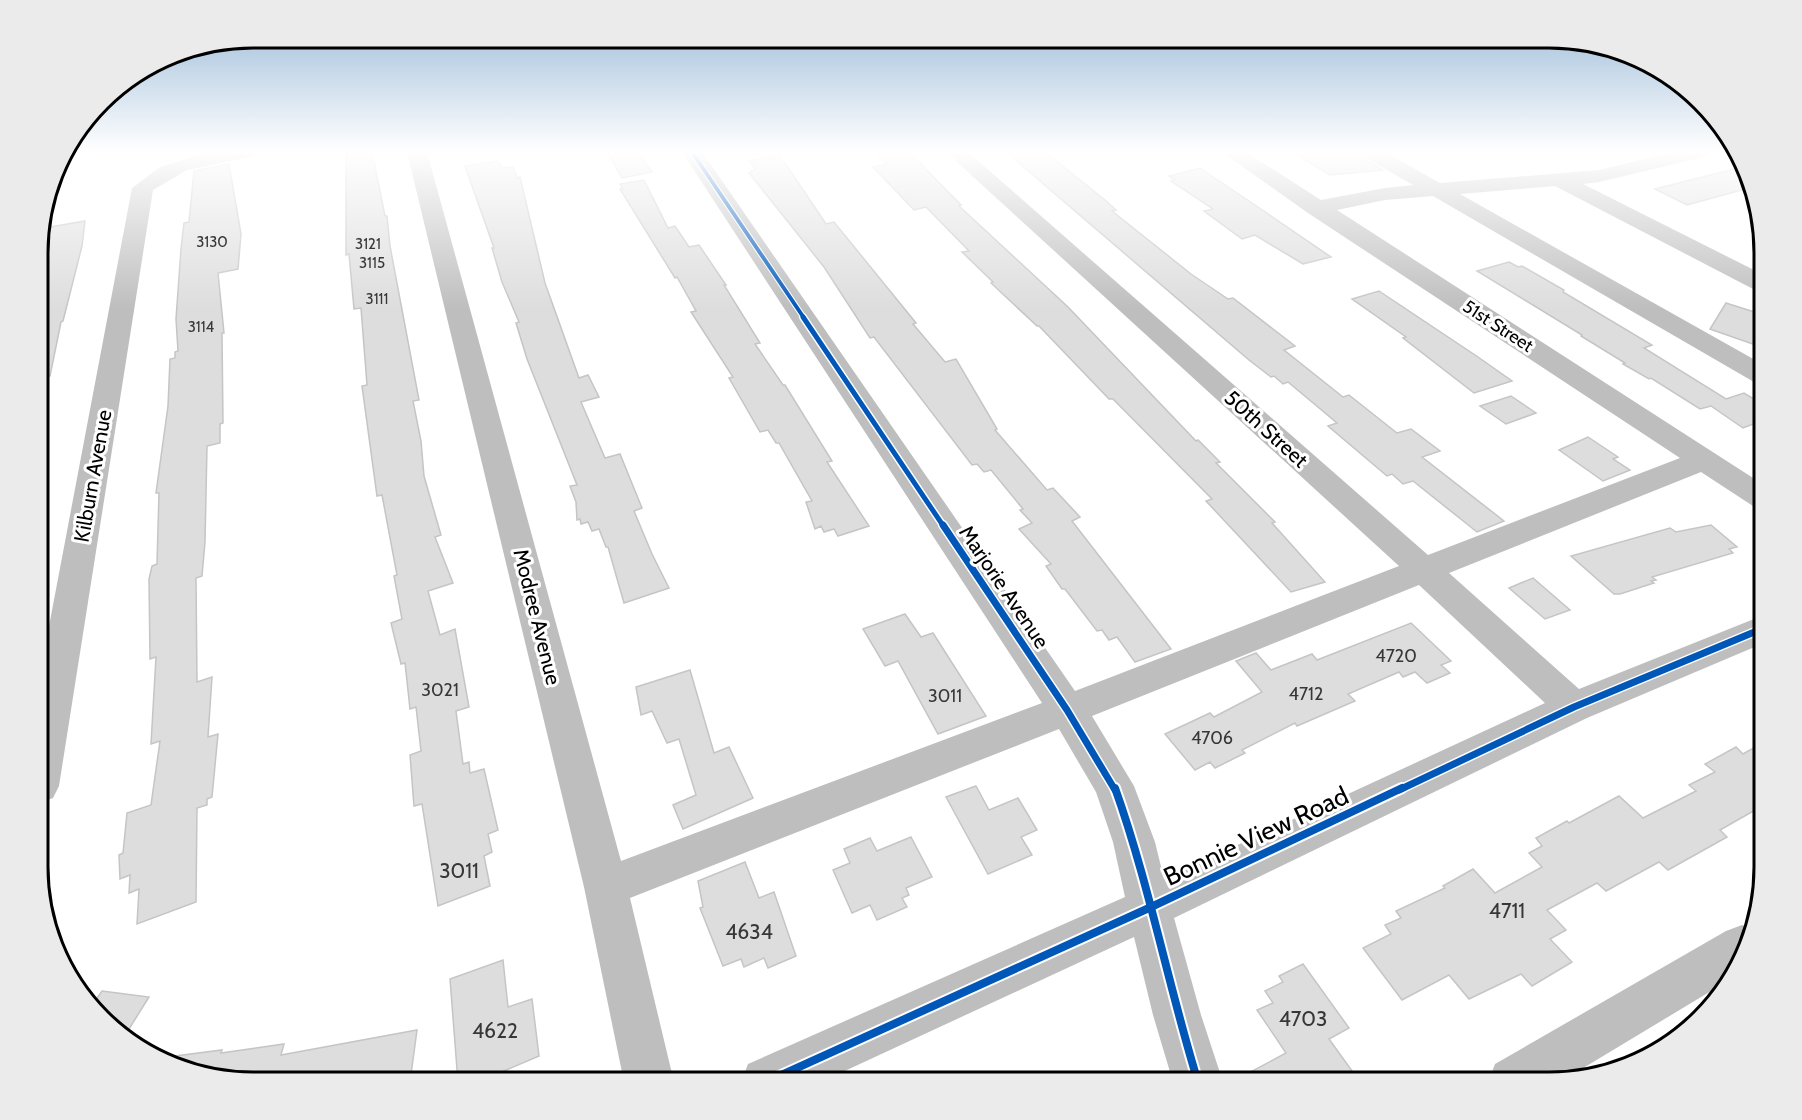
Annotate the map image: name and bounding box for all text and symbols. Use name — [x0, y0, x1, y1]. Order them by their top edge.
house number: 3130 — [196, 233, 228, 251]
house number: 3121 — [355, 235, 381, 253]
house number: 3115 — [359, 254, 385, 272]
house number: 3111 — [366, 290, 388, 308]
street label: 51st Street — [1459, 295, 1537, 357]
house number: 3114 — [188, 318, 215, 336]
street label: 50th Street — [1220, 385, 1313, 472]
street label: Kilburn Avenue — [69, 407, 117, 544]
street label: Marjorie Avenue — [953, 521, 1055, 654]
street label: Modree Avenue — [509, 546, 567, 688]
house number: 4720 — [1375, 645, 1417, 667]
house number: 3021 — [421, 679, 459, 701]
house number: 4712 — [1289, 683, 1323, 705]
house number: 3011 — [928, 685, 962, 707]
house number: 4706 — [1191, 727, 1233, 749]
street label: Bonnie View Road — [1158, 779, 1354, 893]
house number: 3011 — [439, 858, 479, 883]
house number: 4711 — [1489, 898, 1525, 923]
house number: 4634 — [725, 919, 773, 944]
house number: 4703 — [1279, 1006, 1327, 1031]
house number: 4622 — [472, 1018, 518, 1043]

